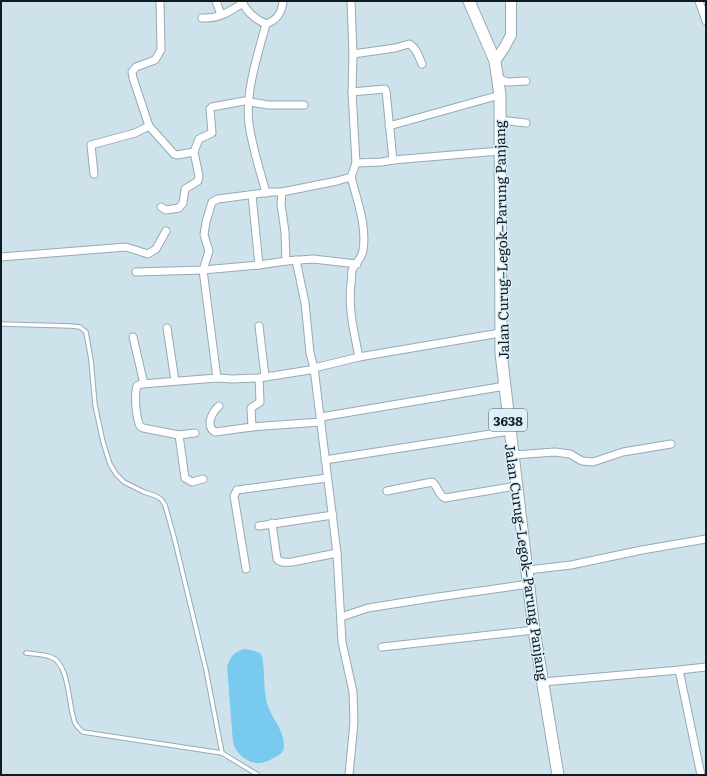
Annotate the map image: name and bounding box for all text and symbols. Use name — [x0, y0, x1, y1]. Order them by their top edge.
street label: Jalan Curug–Legok–Parung Panjang — [489, 120, 513, 360]
road number: 3638 — [489, 409, 527, 431]
street label: Jalan Curug–Legok–Parung Panjang — [500, 442, 554, 682]

